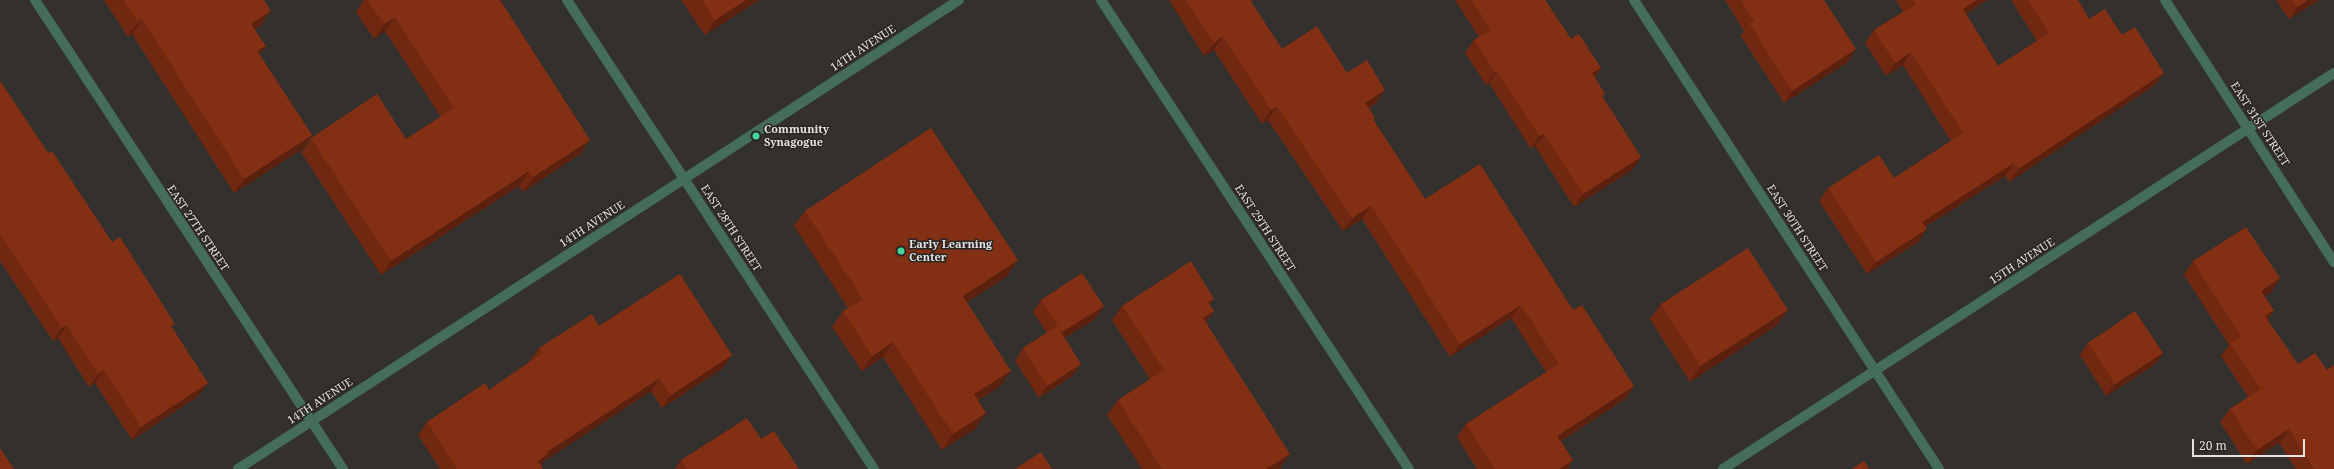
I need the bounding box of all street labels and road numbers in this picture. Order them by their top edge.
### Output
street label: 14TH AVENUE [828,22,898,74]
street label: EAST 31ST STREET [2228,79,2292,169]
street label: EAST 28TH STREET [698,182,764,274]
street label: EAST 29TH STREET [1232,182,1298,274]
street label: EAST 30TH STREET [1764,182,1830,274]
street label: EAST 27TH STREET [164,183,232,273]
street label: 14TH AVENUE [557,198,627,250]
street label: 15TH AVENUE [1987,235,2057,287]
street label: 14TH AVENUE [285,375,355,427]

